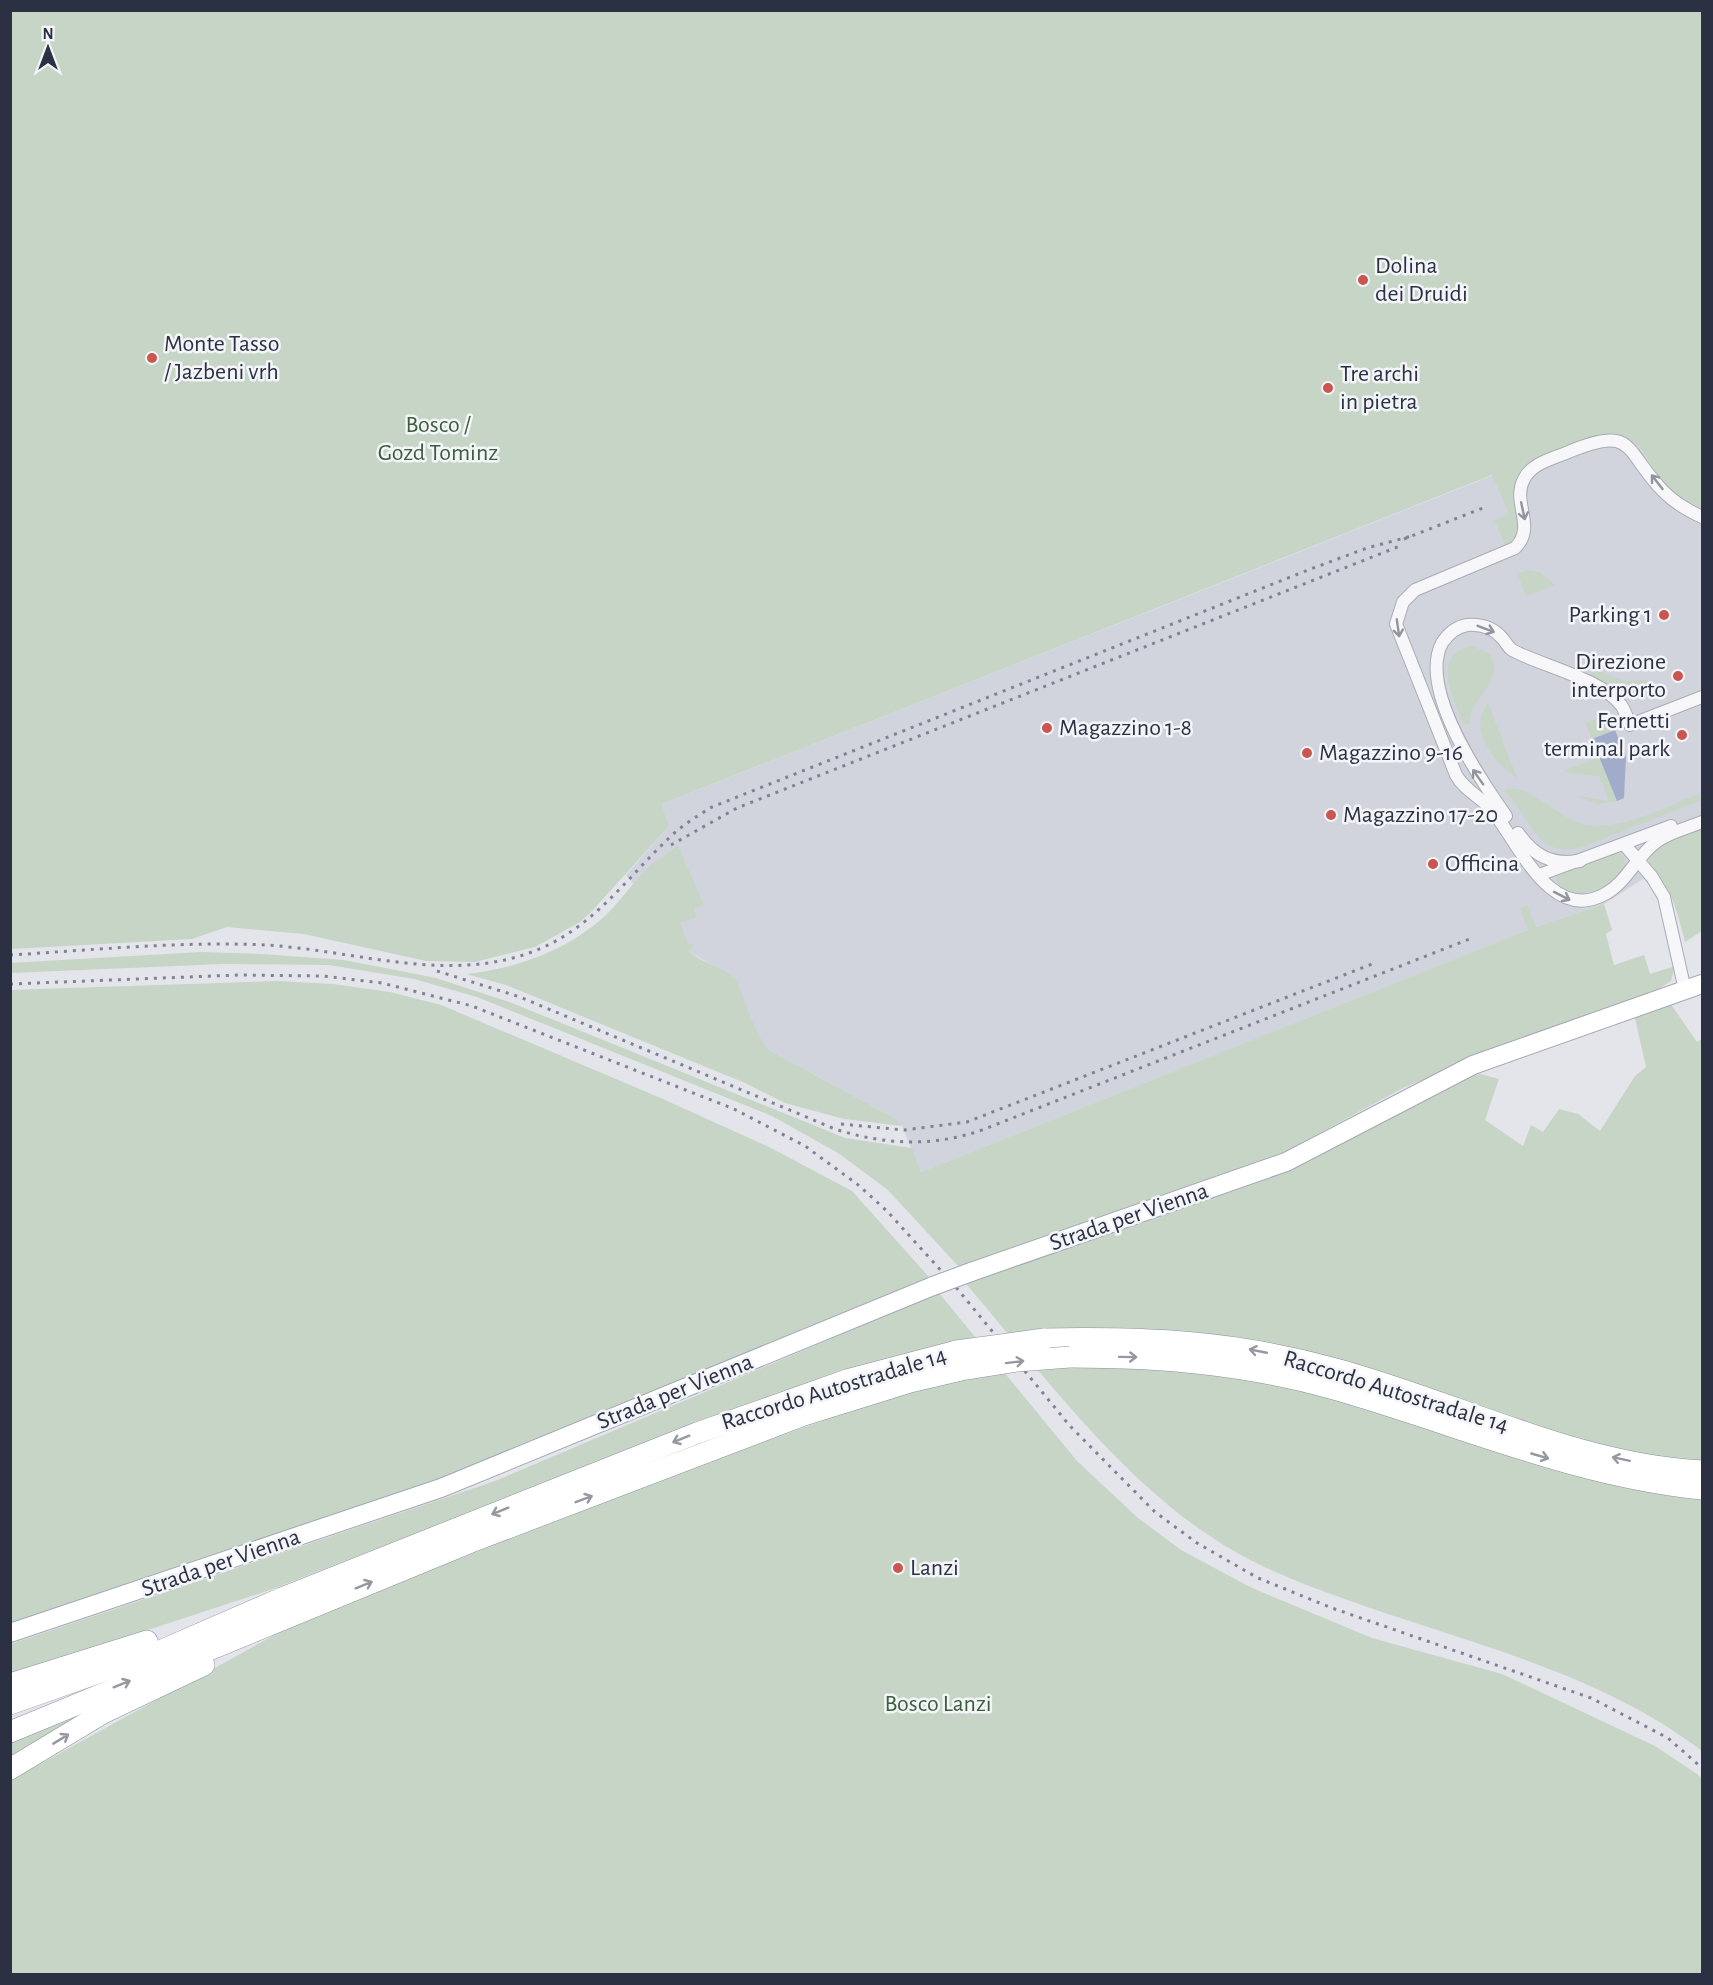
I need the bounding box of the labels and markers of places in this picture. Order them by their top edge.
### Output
place label: Dolina dei Druidi [1375,254,1468,306]
marker: Dolina dei Druidi [1356,273,1370,287]
place label: Monte Tasso / Jazbeni vrh [164,332,280,384]
marker: Monte Tasso / Jazbeni vrh [145,351,159,365]
place label: Tre archi in pietra [1340,362,1419,414]
marker: Tre archi in pietra [1321,381,1335,395]
place label: Parking 1 [1568,603,1652,627]
marker: Parking 1 [1657,608,1671,622]
place label: Direzione interporto [1571,650,1666,702]
marker: Direzione interporto [1671,669,1685,683]
place label: Fernetti terminal park [1544,709,1670,761]
place label: Magazzino 1-8 [1059,716,1192,740]
marker: Magazzino 1-8 [1040,721,1054,735]
marker: Fernetti terminal park [1675,728,1689,742]
place label: Magazzino 9-16 [1319,741,1463,765]
marker: Magazzino 9-16 [1300,746,1314,760]
place label: Magazzino 17-20 [1343,803,1498,827]
marker: Magazzino 17-20 [1324,808,1338,822]
place label: Officina [1445,852,1519,876]
marker: Officina [1426,857,1440,871]
place label: Lanzi [910,1556,959,1580]
marker: Lanzi [891,1561,905,1575]

